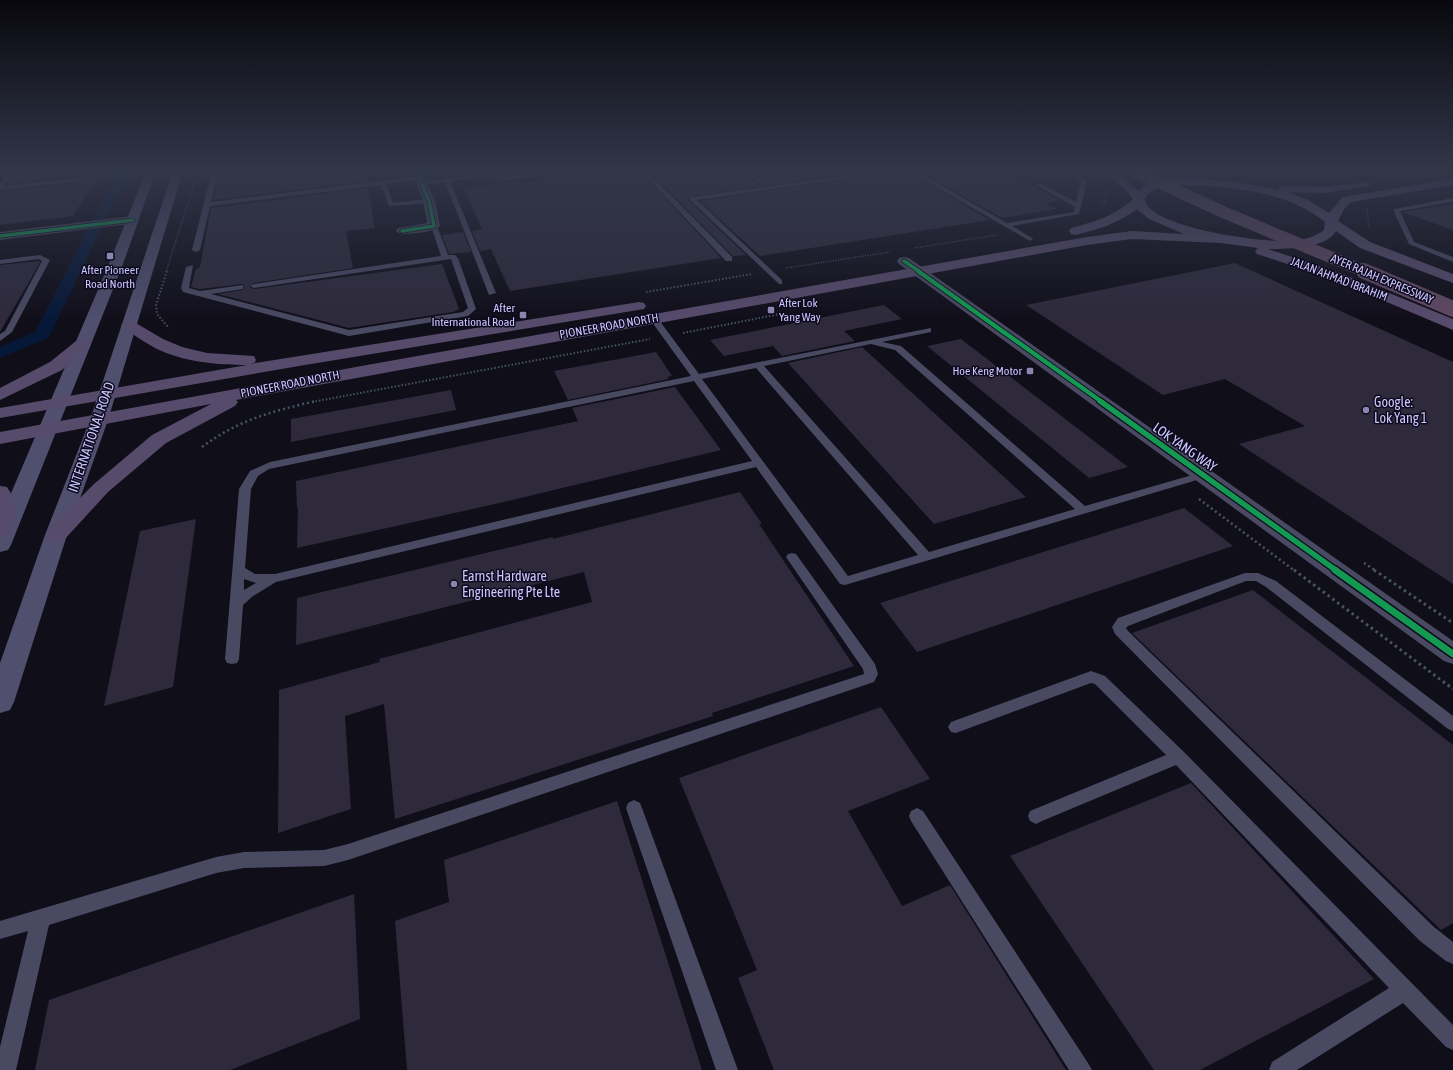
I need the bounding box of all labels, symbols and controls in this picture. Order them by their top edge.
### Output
marker: After Pioneer Road North [105,251,115,261]
street label: AYER RAJAH EXPRESSWAY [1329,251,1436,307]
street label: JALAN AHMAD IBRAHIM [1288,254,1390,304]
place label: After Pioneer Road North [81,263,139,291]
place label: After Lok Yang Way [779,296,821,324]
place label: After International Road [431,301,515,329]
marker: After Lok Yang Way [766,305,776,315]
marker: After International Road [518,310,528,320]
street label: PIONEER ROAD NORTH [558,310,660,342]
place label: Hoe Keng Motor [952,364,1022,378]
marker: Hoe Keng Motor [1025,366,1035,376]
street label: PIONEER ROAD NORTH [239,368,341,400]
street label: INTERNATIONAL ROAD [65,380,117,494]
place label: Google: Lok Yang 1 [1374,394,1427,426]
marker: Google: Lok Yang 1 [1361,405,1371,415]
street label: LOK YANG WAY [1150,419,1221,475]
place label: Earnst Hardware Engineering Pte Lte [462,568,560,600]
marker: Earnst Hardware Engineering Pte Lte [449,579,459,589]

